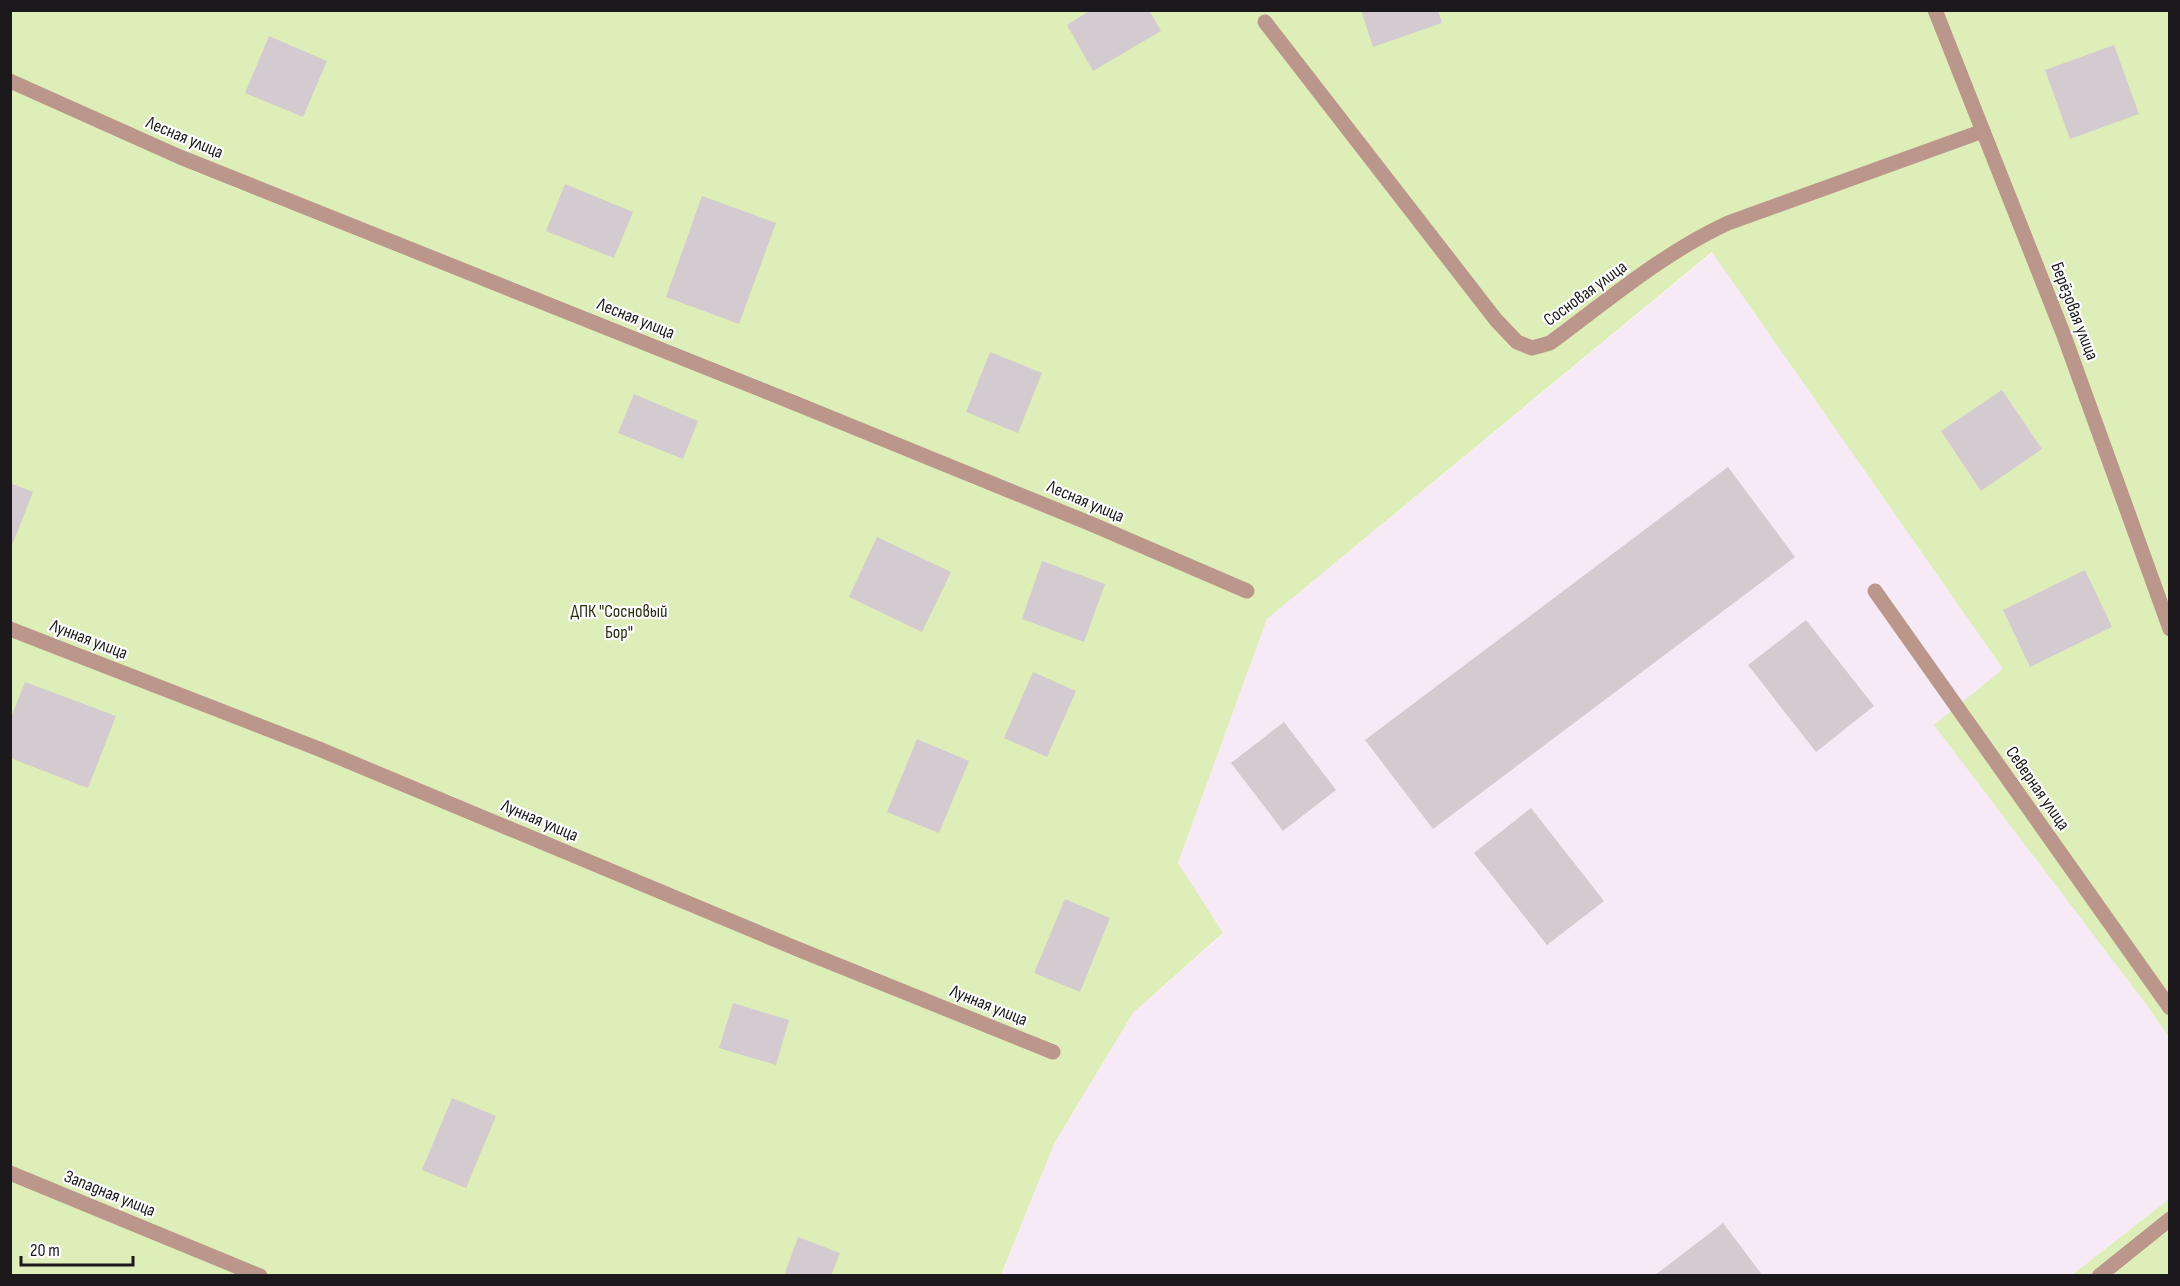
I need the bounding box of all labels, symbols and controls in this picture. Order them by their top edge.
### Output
street label: Лесная улица [142,111,227,163]
street label: Сосновая улица [1540,256,1631,331]
street label: Берёзовая улица [2046,259,2103,363]
street label: Лесная улица [593,293,678,344]
street label: Лесная улица [1043,475,1128,527]
park label: ДПК "Сосновый Бор" [570,601,668,643]
street label: Лунная улица [46,615,131,664]
street label: Северная улица [2001,742,2074,834]
street label: Лунная улица [497,795,581,846]
street label: Лунная улица [946,980,1030,1030]
street label: Западная улица [61,1166,159,1221]
scale bar [21,1229,134,1267]
text: 20 m [30,1240,60,1261]

